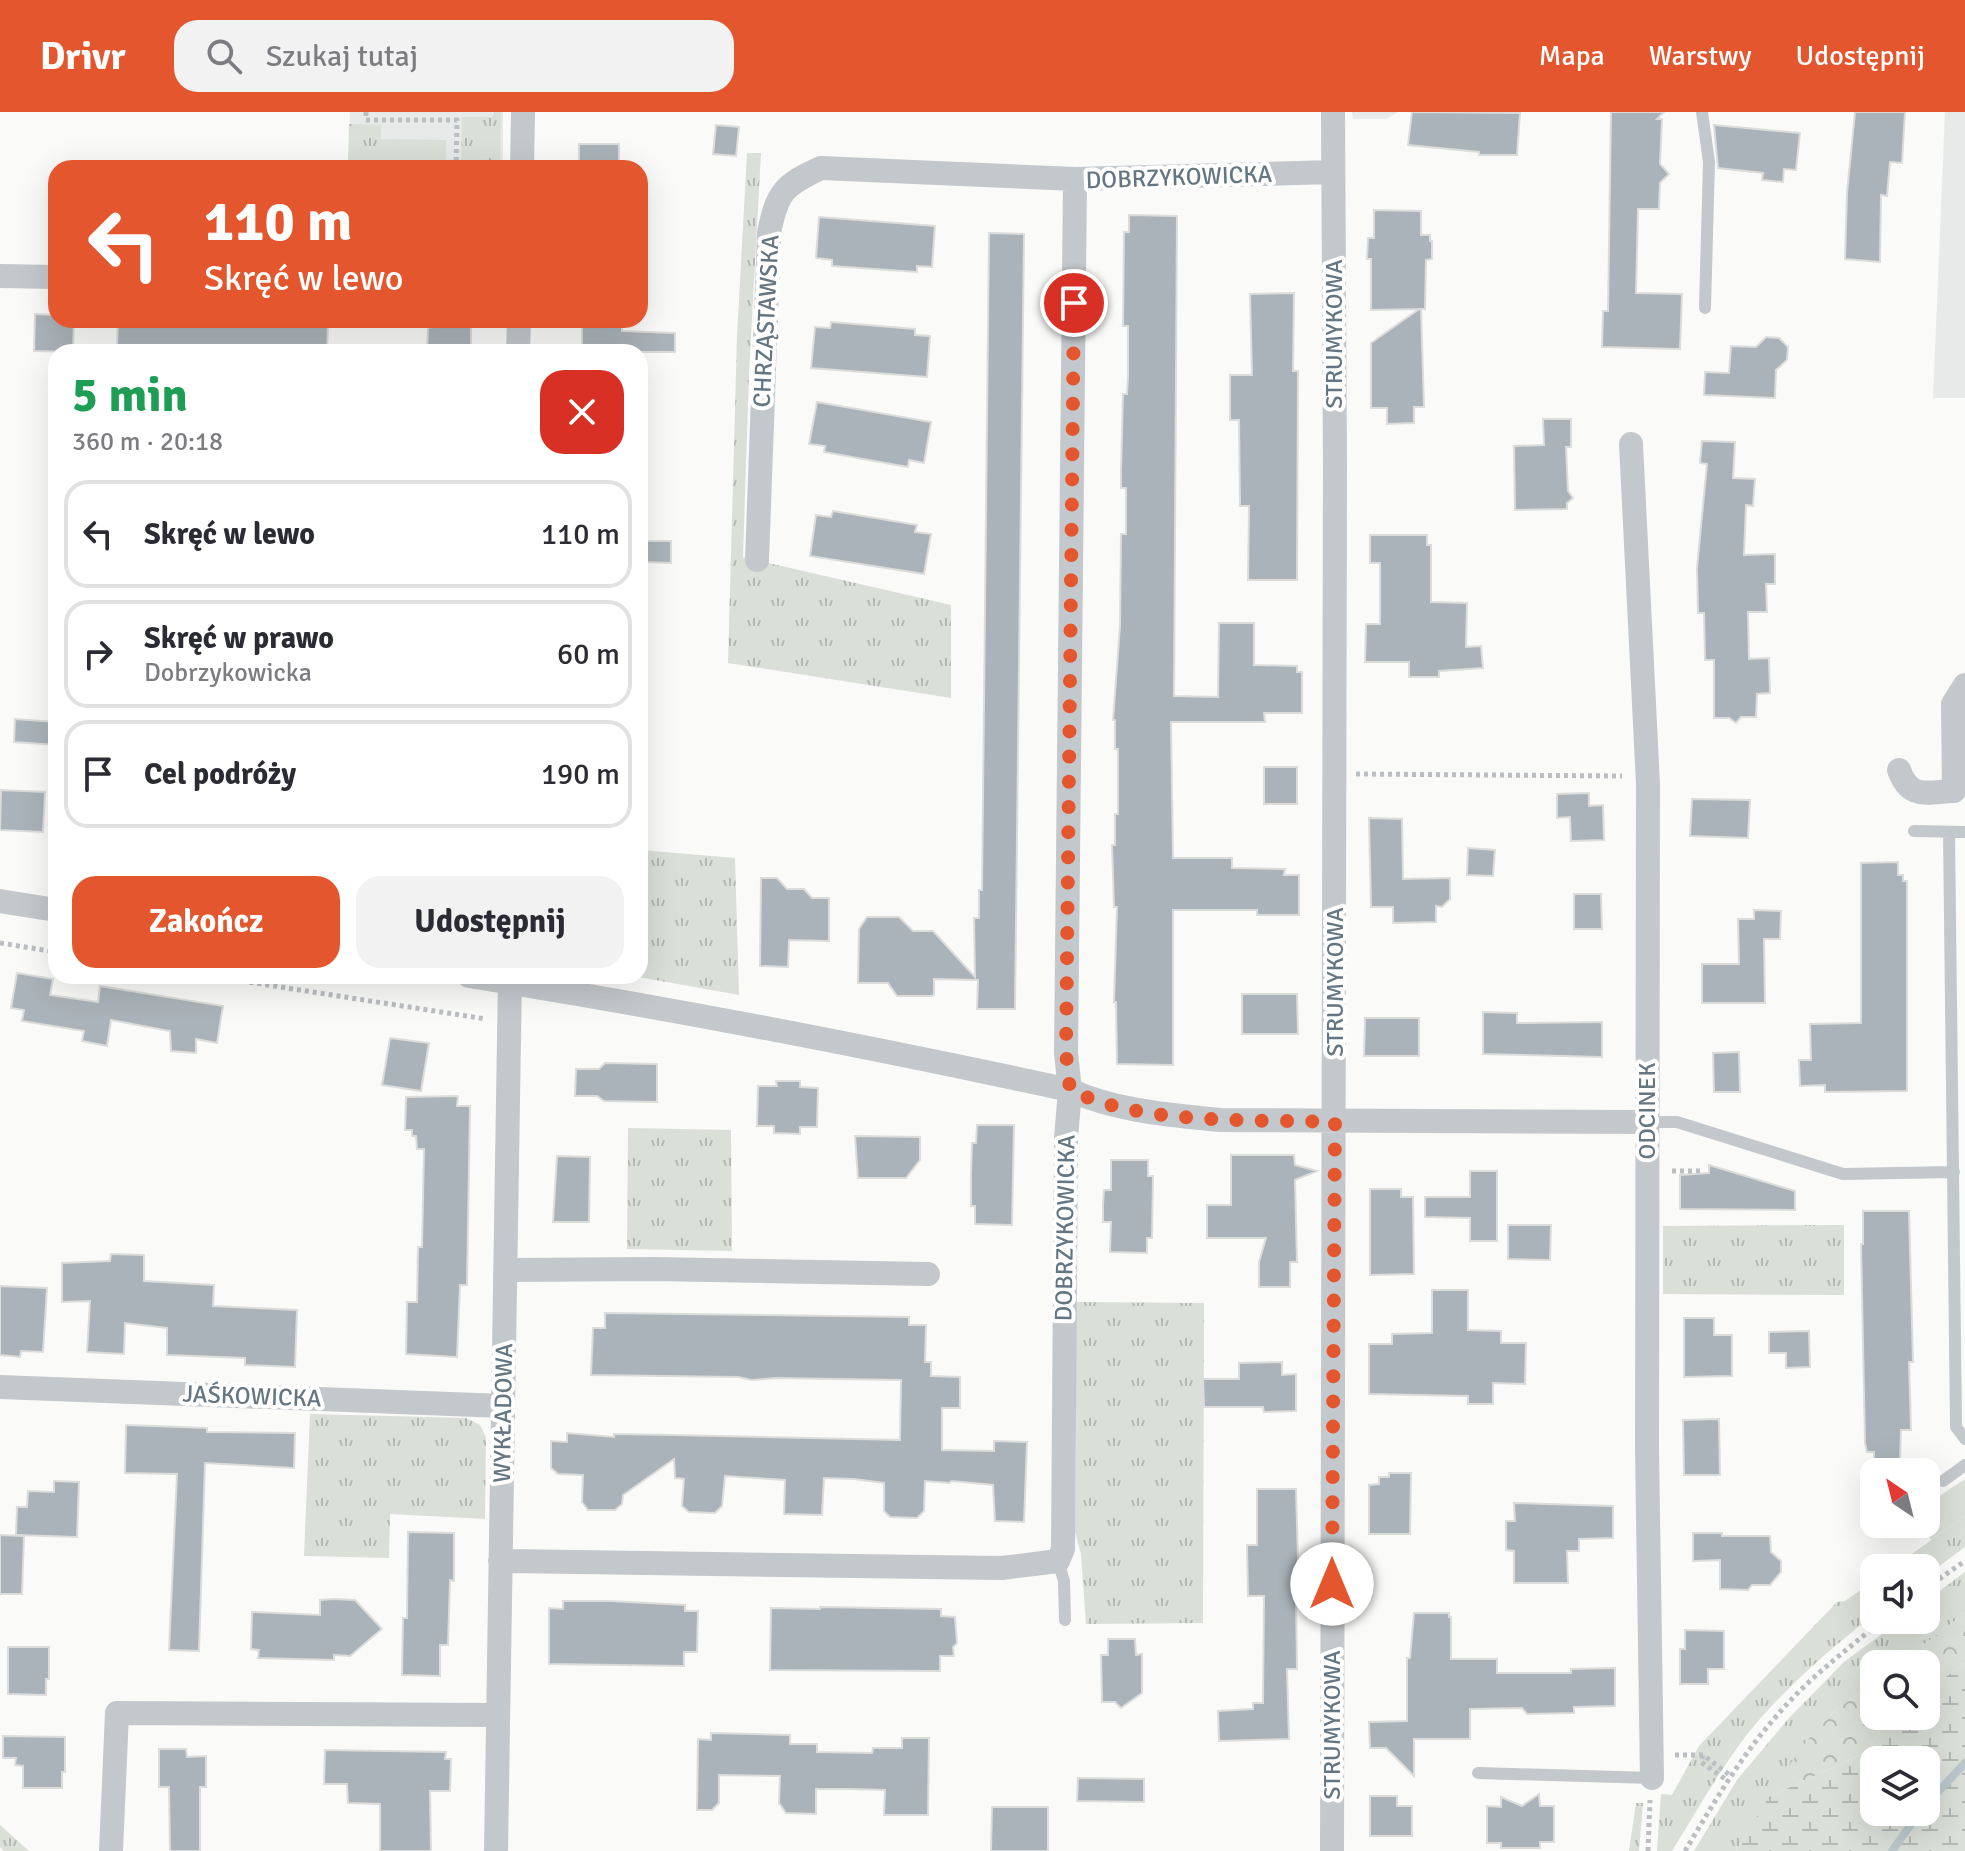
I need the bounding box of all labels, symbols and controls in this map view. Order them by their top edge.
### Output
search box [174,20,734,92]
text: Drivr [40,33,126,80]
icon: search [202,34,246,78]
text: Szukaj tutaj [266,38,418,75]
text: Mapa [1539,39,1605,73]
text: Warstwy [1649,39,1752,73]
text: Udostępnij [1796,39,1925,73]
street label: DOBRZYKOWICKA [1085,159,1273,195]
text: 110 m [204,187,352,256]
icon: left [72,192,176,296]
street label: CHRZĄSTAWSKA [747,234,786,408]
text: Skręć w lewo [204,256,404,301]
street label: STRUMYKOWA [1319,259,1349,409]
pin [1040,269,1108,337]
icon: arrive [1052,281,1096,325]
text: 5 min [72,366,188,425]
button: close [540,370,624,454]
text: 360 m · 20:18 [72,426,223,458]
icon: left [76,512,120,556]
text: Skręć w lewo [144,516,315,553]
text: 110 m [541,516,620,553]
text: Skręć w prawo [144,620,334,657]
icon: right [76,632,120,676]
text: 60 m [557,636,620,673]
text: Dobrzykowicka [144,657,312,689]
icon: arrive [76,752,120,796]
text: Cel podróży [144,756,296,793]
text: 190 m [541,756,620,793]
button: Zakończ [72,876,340,968]
button: Udostępnij [356,876,624,968]
street label: STRUMYKOWA [1320,907,1350,1057]
street label: ODCINEK [1632,1062,1662,1160]
street label: DOBRZYKOWICKA [1048,1134,1082,1322]
street label: WYKŁADOWA [487,1343,519,1483]
street label: JAŚKOWICKA [182,1379,322,1413]
north arrow [1860,1458,1940,1538]
map controls [1860,1458,1940,1826]
position arrow [1290,1542,1374,1626]
button: sound [1860,1554,1940,1634]
street label: STRUMYKOWA [1317,1650,1347,1800]
button: search [1860,1650,1940,1730]
button: layers [1860,1746,1940,1826]

